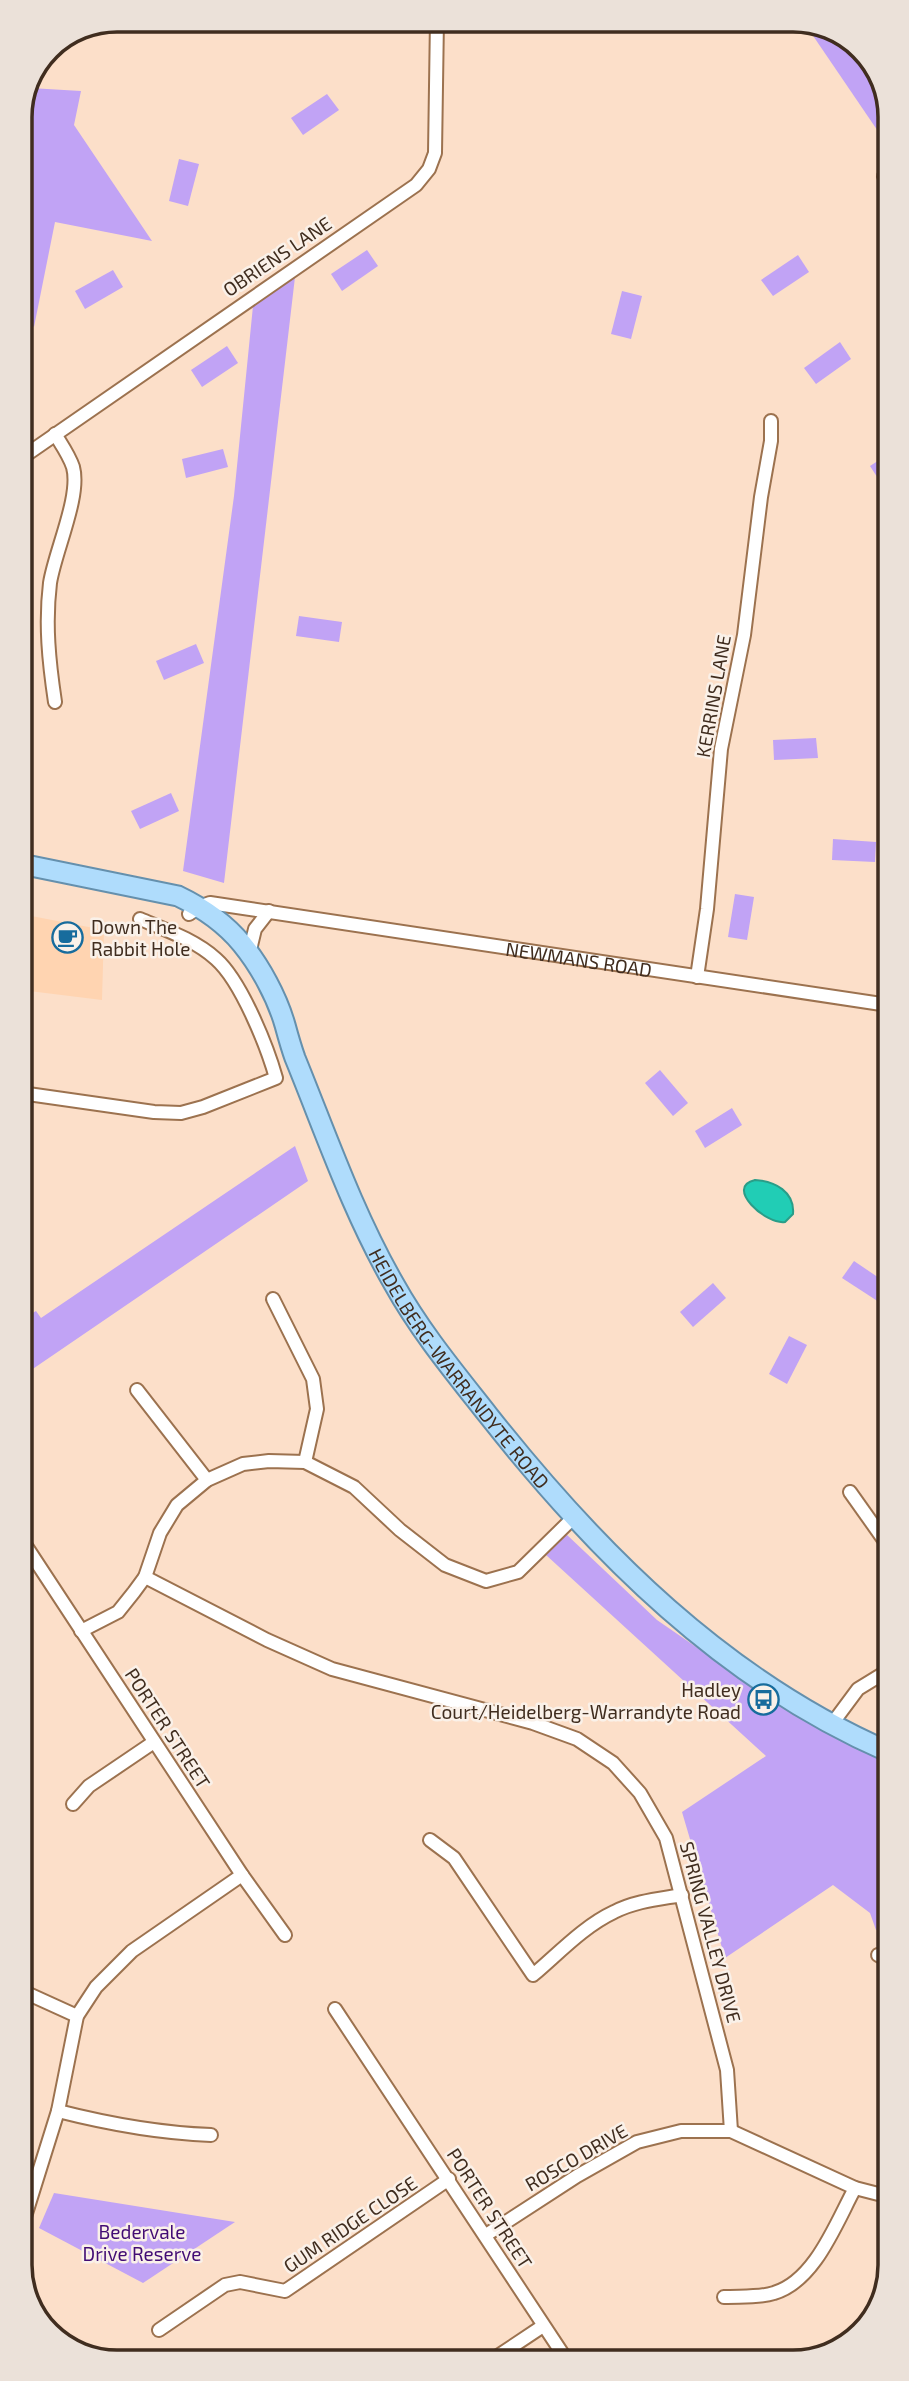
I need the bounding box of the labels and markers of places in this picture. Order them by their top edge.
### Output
place label: Down The Rabbit Hole [91,915,190,960]
cafe icon: Down The Rabbit Hole [51,920,85,954]
place label: Hadley Court/Heidelberg-Warrandyte Road [431,1678,741,1723]
bus stop icon: Hadley Court/Heidelberg-Warrandyte Road [747,1683,781,1717]

